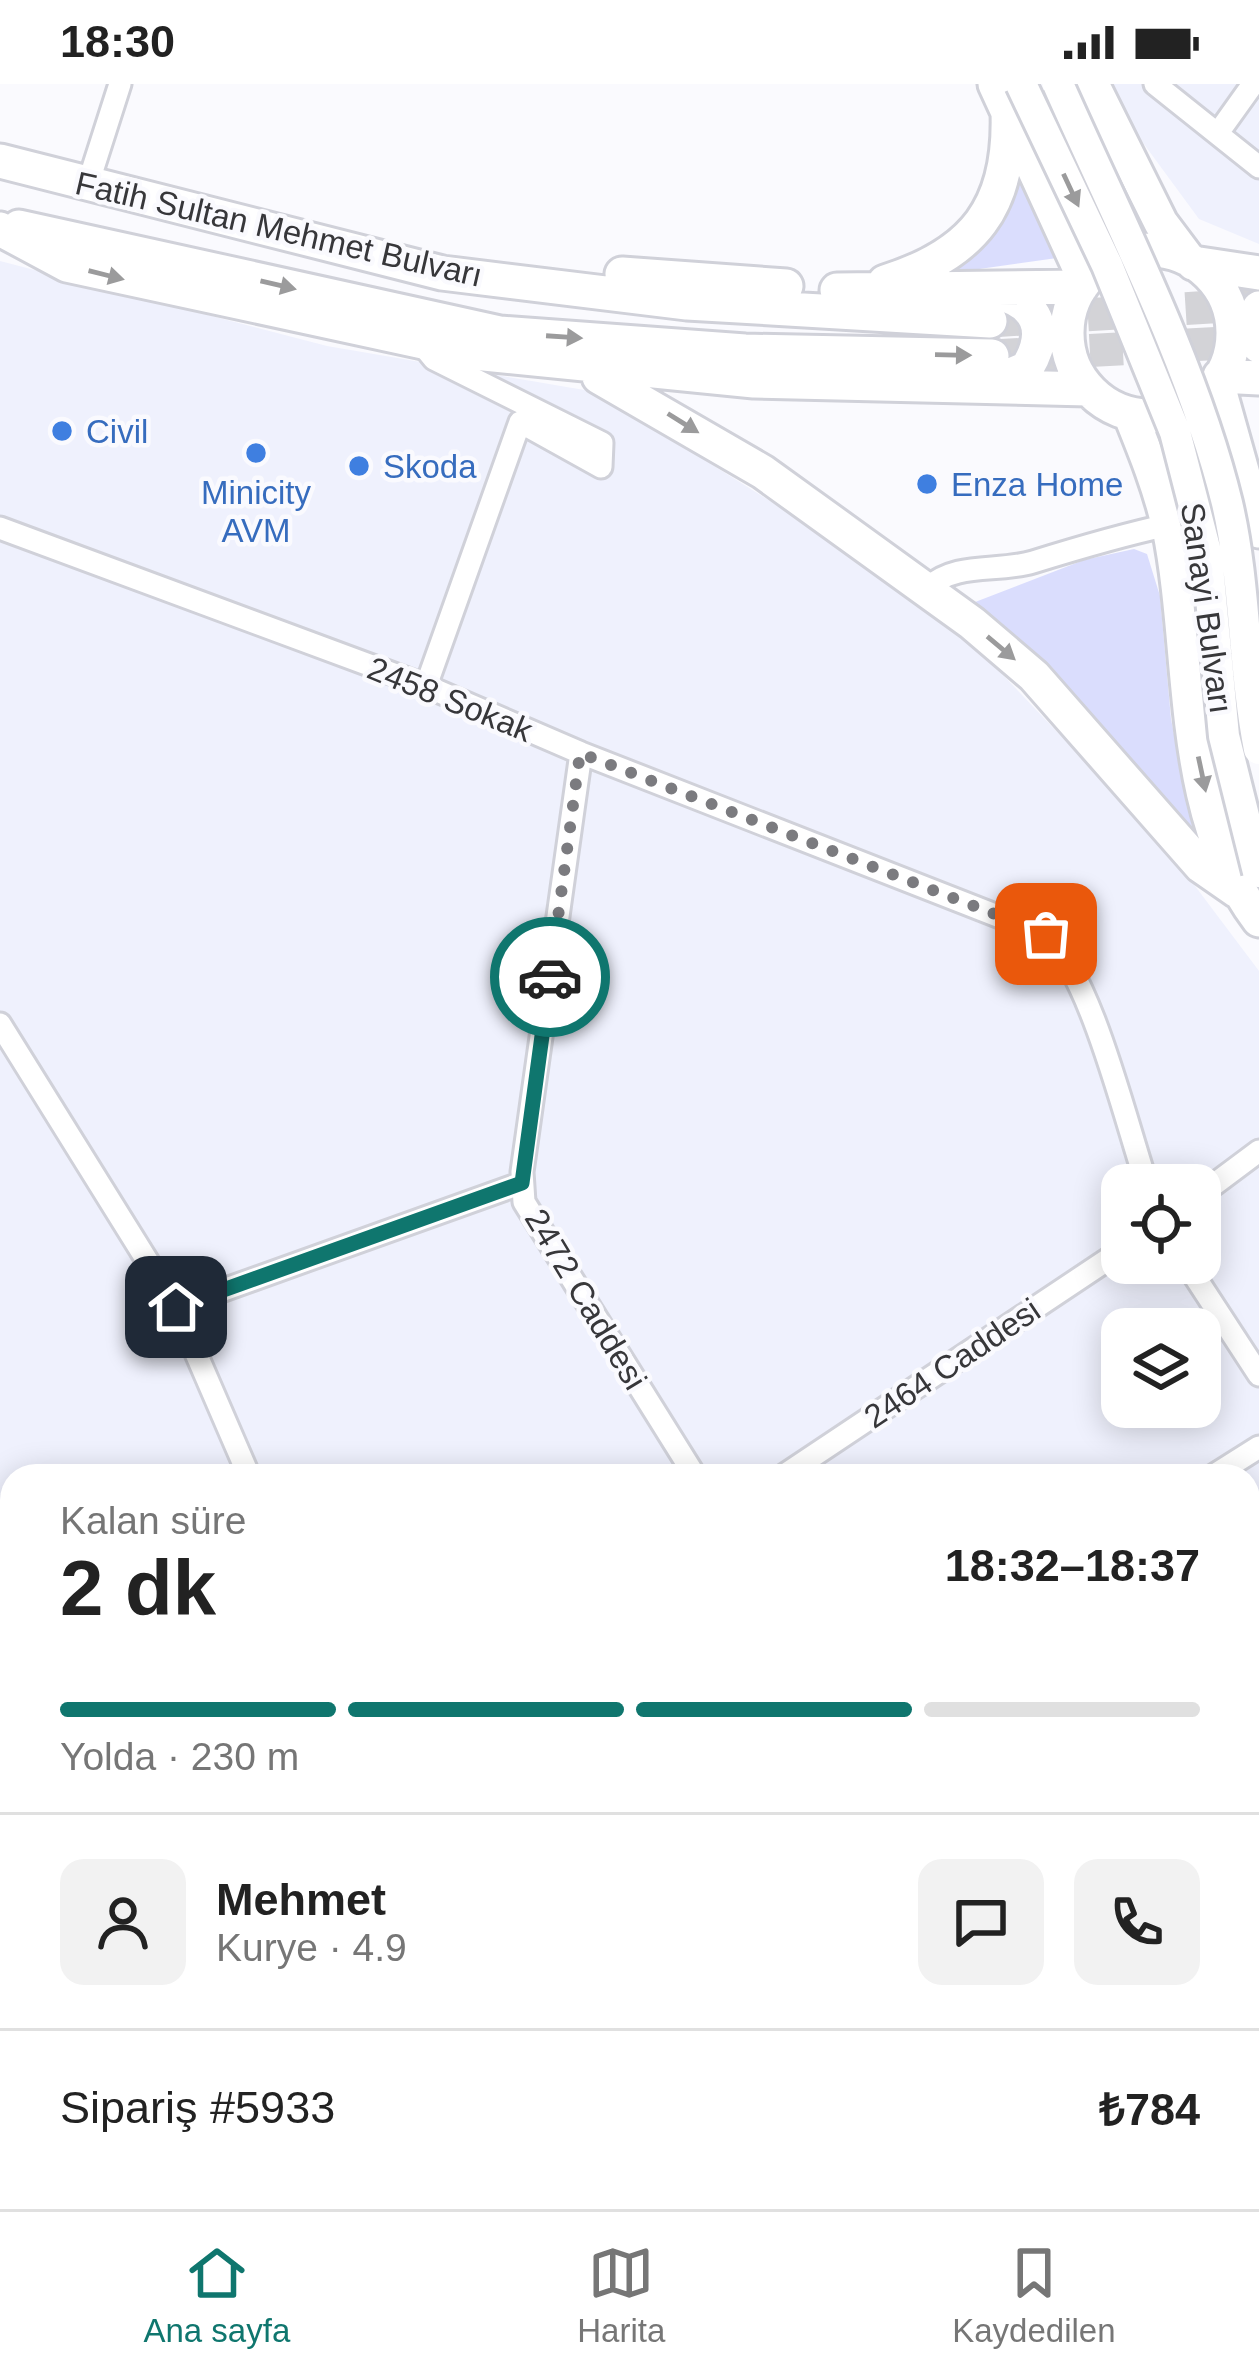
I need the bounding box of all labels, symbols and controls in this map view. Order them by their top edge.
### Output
text: 18:30 [60,16,175,67]
street label: Fatih Sultan Mehmet Bulvarı [72,164,486,294]
one-way arrow [1061,173,1081,208]
one-way arrow [88,266,125,285]
one-way arrow [260,276,297,295]
one-way arrow [546,328,583,347]
one-way arrow [935,346,973,365]
one-way arrow [666,411,699,433]
place label: Civil [86,413,148,450]
marker: Civil [49,418,75,444]
marker: Minicity AVM [243,440,269,466]
place label: Skoda [383,448,477,485]
marker: Skoda [346,453,372,479]
place label: Enza Home [951,466,1123,503]
marker: Enza Home [914,471,940,497]
place label: Minicity AVM [201,474,311,549]
street label: Sanayi Bulvarı [1174,500,1240,716]
one-way arrow [986,634,1016,660]
street label: 2458 Sokak [362,649,538,749]
one-way arrow [1193,755,1212,793]
pin [995,883,1097,985]
icon: bag [1013,901,1079,967]
courier [490,917,610,1037]
icon: car [517,944,583,1010]
map controls [1101,1164,1221,1428]
button: locate [1101,1164,1221,1284]
street label: 2472 Caddesi [518,1202,654,1396]
pin [125,1256,227,1358]
icon: home [143,1274,209,1340]
street label: 2464 Caddesi [857,1291,1047,1435]
button: layers [1101,1308,1221,1428]
text: Kalan süre [60,1499,246,1542]
text: 18:32–18:37 [945,1540,1200,1591]
text: 2 dk [60,1544,216,1632]
text: Yolda · 230 m [60,1735,299,1778]
button: person [60,1859,186,1985]
button: chat [918,1859,1044,1985]
button: phone [1074,1859,1200,1985]
text: Mehmet [216,1874,386,1925]
text: Kurye · 4.9 [216,1926,407,1969]
text: Sipariş #5933 [60,2082,335,2133]
text: ₺784 [1099,2084,1200,2135]
tab: Ana sayfa [143,2240,290,2350]
tab: Harita [577,2240,665,2350]
tab: Kaydedilen [952,2240,1116,2350]

